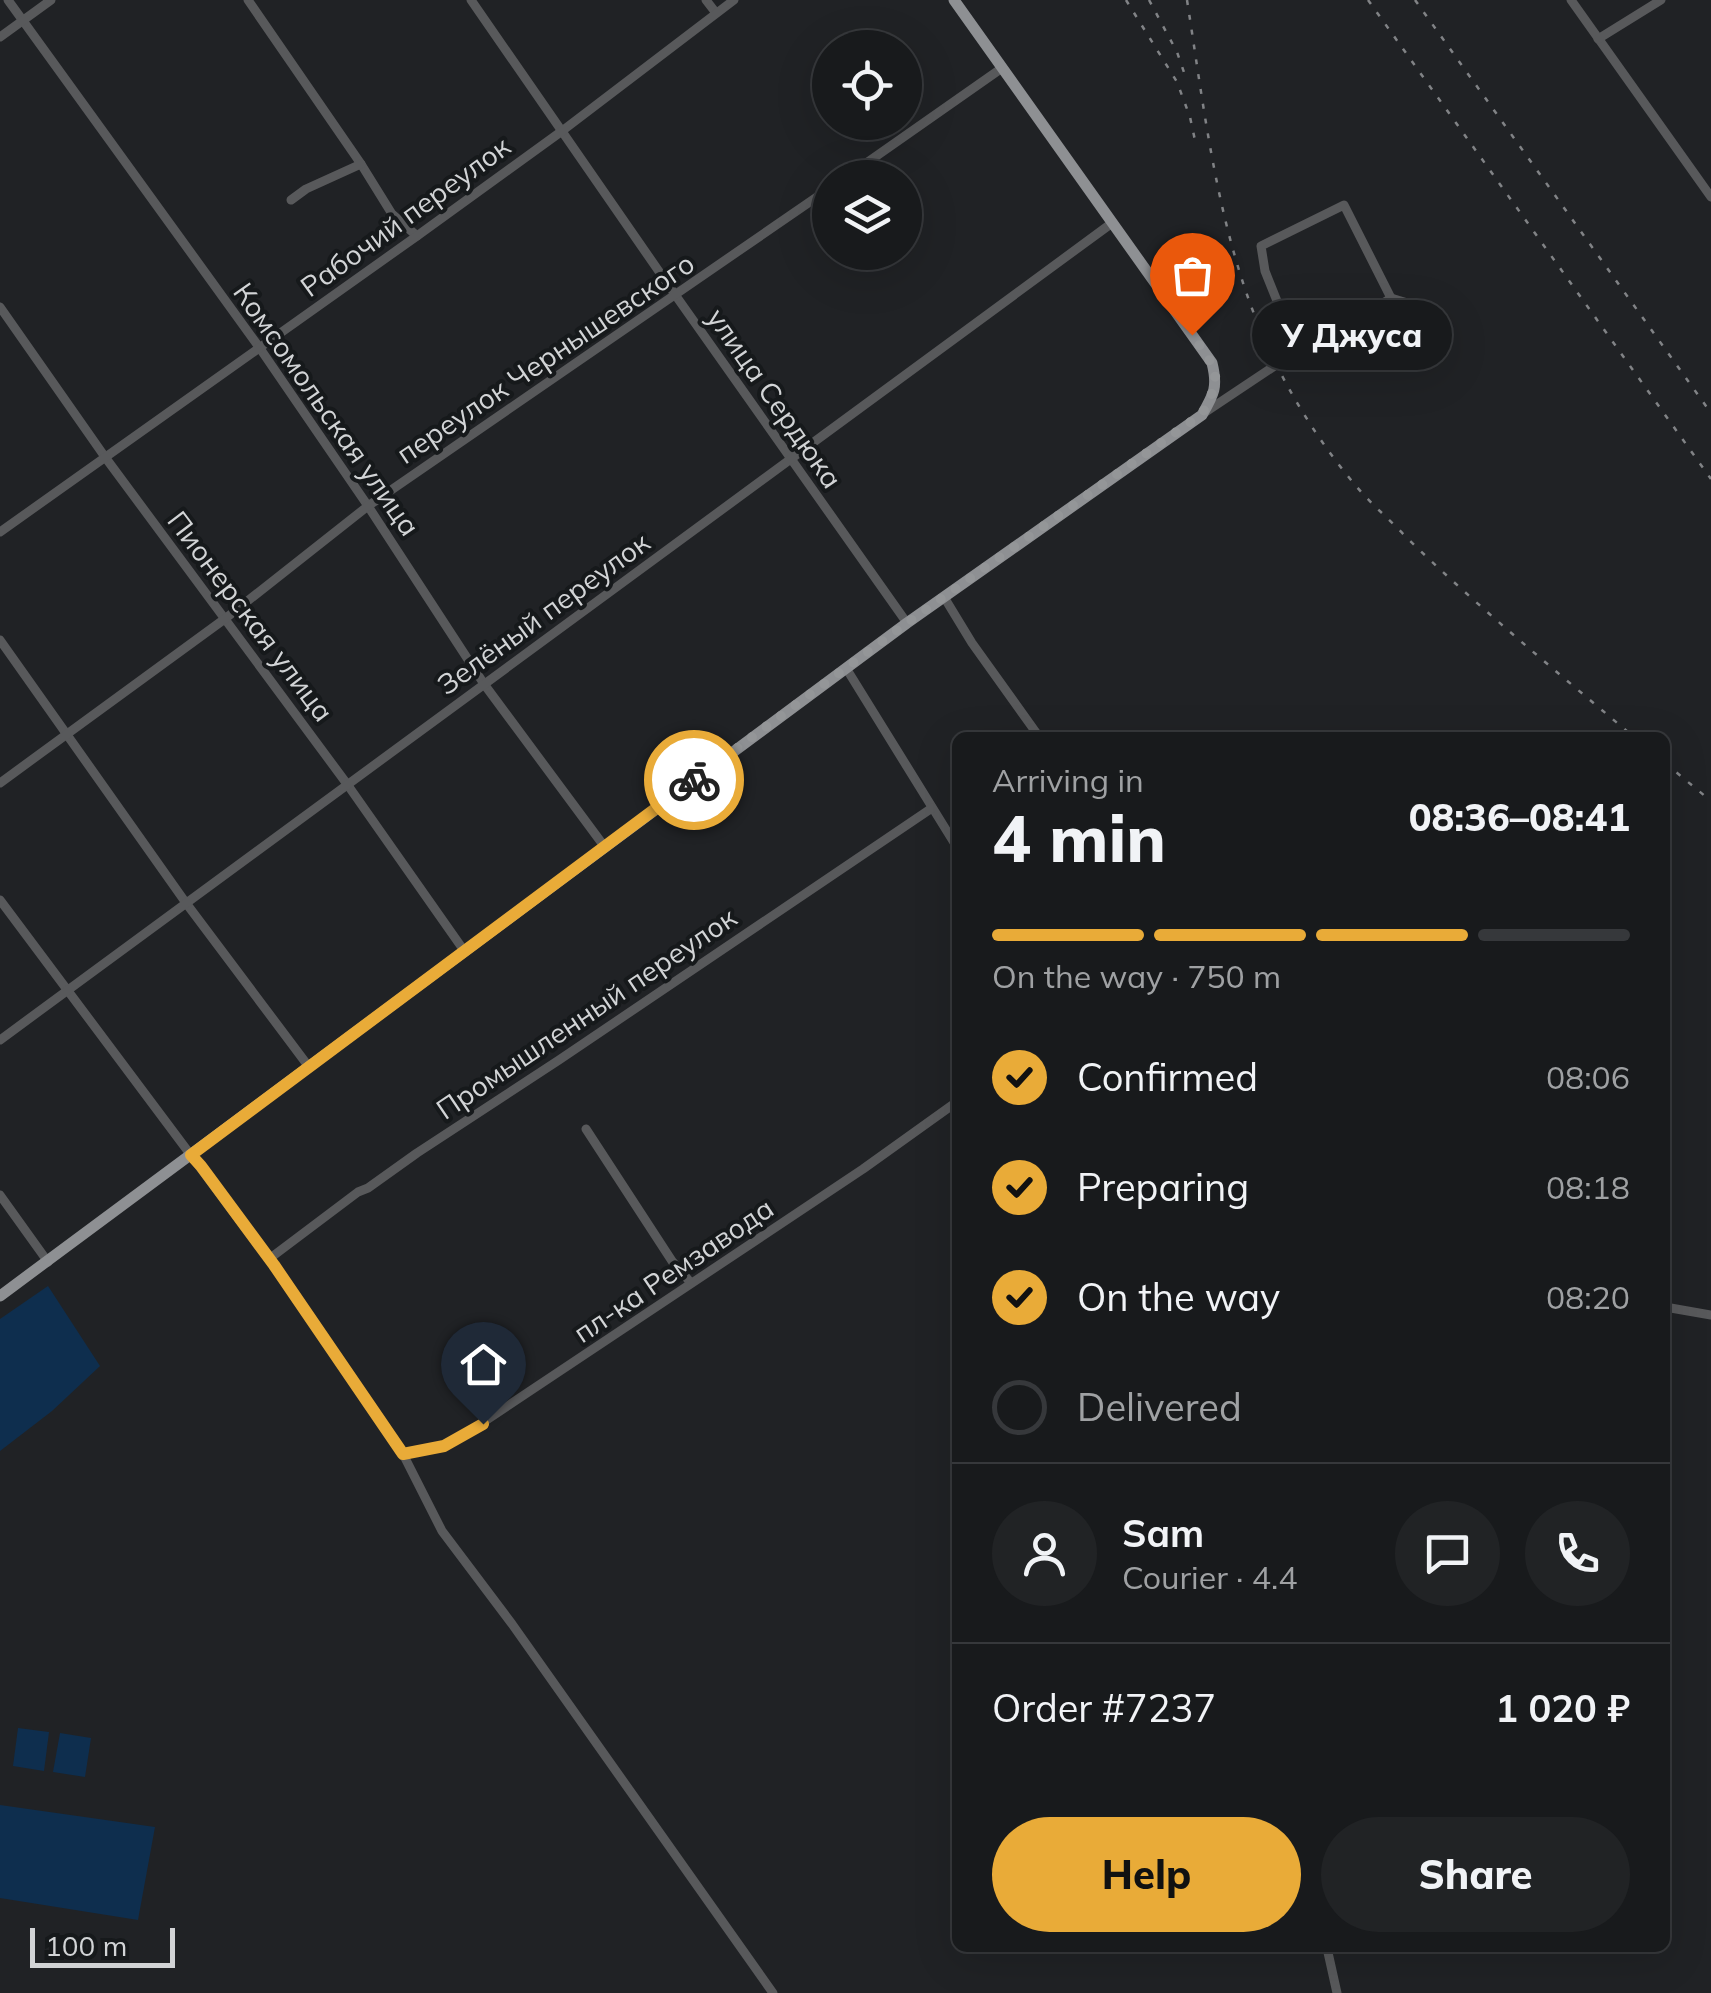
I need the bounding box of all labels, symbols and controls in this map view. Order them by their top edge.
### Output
map controls [812,30,922,270]
button: locate [812,30,922,140]
street label: Рабочий переулок [293,128,517,304]
button: layers [812,160,922,270]
pin [1150,233,1235,336]
street label: переулок Чернышевского [389,245,701,471]
icon: bag [1165,248,1220,303]
street label: Комсомольская улица [226,276,428,542]
callout: У Джуса [1252,300,1452,370]
street label: улица Сердюка [700,301,850,495]
text: У Джуса [1281,315,1423,355]
street label: Пионерская улица [161,504,341,728]
street label: Зелёный переулок [430,524,657,702]
courier [644,730,744,830]
icon: bike [667,753,722,808]
text: Arriving in [992,760,1144,800]
text: 08:36–08:41 [1409,793,1630,841]
text: 4 min [992,797,1166,878]
street label: Промышленный переулок [429,899,743,1127]
text: On the way · 750 m [992,956,1281,996]
icon: check [992,1050,1047,1105]
text: Confirmed [1077,1053,1258,1101]
text: 08:06 [1546,1057,1630,1097]
icon: check [992,1160,1047,1215]
text: Preparing [1077,1163,1249,1211]
text: 08:18 [1546,1167,1630,1207]
street label: пл-ка Ремзавода [566,1190,780,1350]
icon: check [992,1270,1047,1325]
text: On the way [1077,1273,1280,1321]
text: 08:20 [1546,1277,1630,1317]
pin [441,1322,526,1425]
icon: home [456,1337,511,1392]
text: Delivered [1077,1383,1242,1431]
button: person [992,1501,1097,1606]
button: chat [1395,1501,1500,1606]
button: phone [1525,1501,1630,1606]
text: Sam [1122,1509,1204,1557]
text: Courier · 4.4 [1122,1557,1298,1597]
text: Order #7237 [992,1684,1216,1732]
text: 1 020 ₽ [1495,1684,1630,1732]
button: Help [992,1817,1301,1932]
button: Share [1321,1817,1630,1932]
scale bar [30,1923,175,1968]
text: 100 m [45,1928,127,1963]

